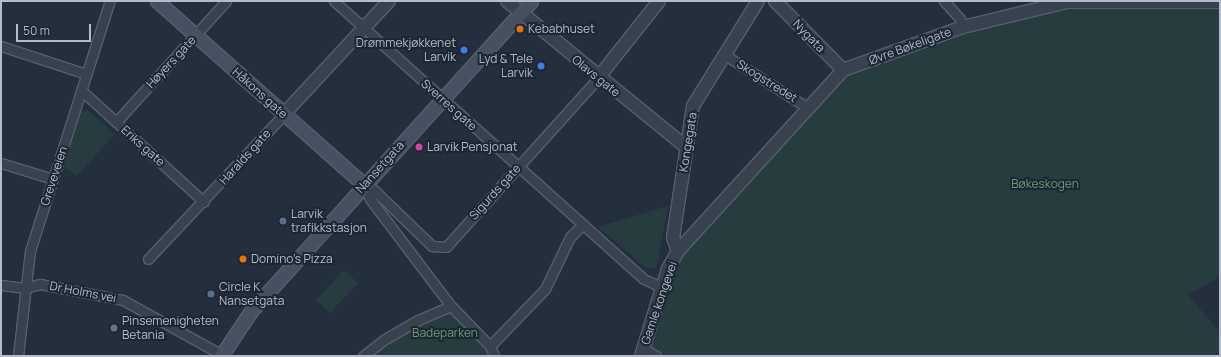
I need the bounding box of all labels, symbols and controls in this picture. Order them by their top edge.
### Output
scale bar [18,16,93,42]
street label: Nygata [790,17,828,55]
text: 50 m [23,22,50,39]
place label: Kebabhuset [528,22,595,36]
marker: Kebabhuset [515,24,525,34]
street label: Øvre Bøkeligate [867,24,953,68]
street label: Høyers gate [143,33,199,91]
place label: Drømmekjøkkenet Larvik [356,36,456,64]
marker: Drømmekjøkkenet Larvik [459,45,469,55]
place label: Lyd & Tele Larvik [479,52,533,80]
street label: Olavs gate [569,52,623,100]
street label: Skogstredet [734,57,800,105]
marker: Lyd & Tele Larvik [536,61,546,71]
street label: Håkons gate [230,65,290,121]
street label: Sverres gate [418,76,480,134]
street label: Kongegata [676,111,700,173]
street label: Eriks gate [118,123,168,169]
street label: Haralds gate [216,126,274,188]
street label: Nansetgata [353,138,407,196]
place label: Larvik Pensjonat [427,140,518,154]
marker: Larvik Pensjonat [414,142,424,152]
street label: Greveveien [38,144,70,208]
street label: Sigurds gate [466,161,524,223]
park label: Bøkeskogen [1011,177,1079,191]
place label: Larvik trafikkstasjon [291,207,367,235]
marker: Larvik trafikkstasjon [278,216,288,226]
place label: Domino's Pizza [251,252,332,266]
marker: Domino's Pizza [238,254,248,264]
street label: Gamle kongevei [638,259,680,347]
street label: Dr Holms vei [49,278,117,306]
place label: Circle K Nansetgata [219,280,284,308]
marker: Circle K Nansetgata [206,289,216,299]
place label: Pinsemenigheten Betania [122,314,219,342]
marker: Pinsemenigheten Betania [109,323,119,333]
park label: Badeparken [412,326,478,340]

